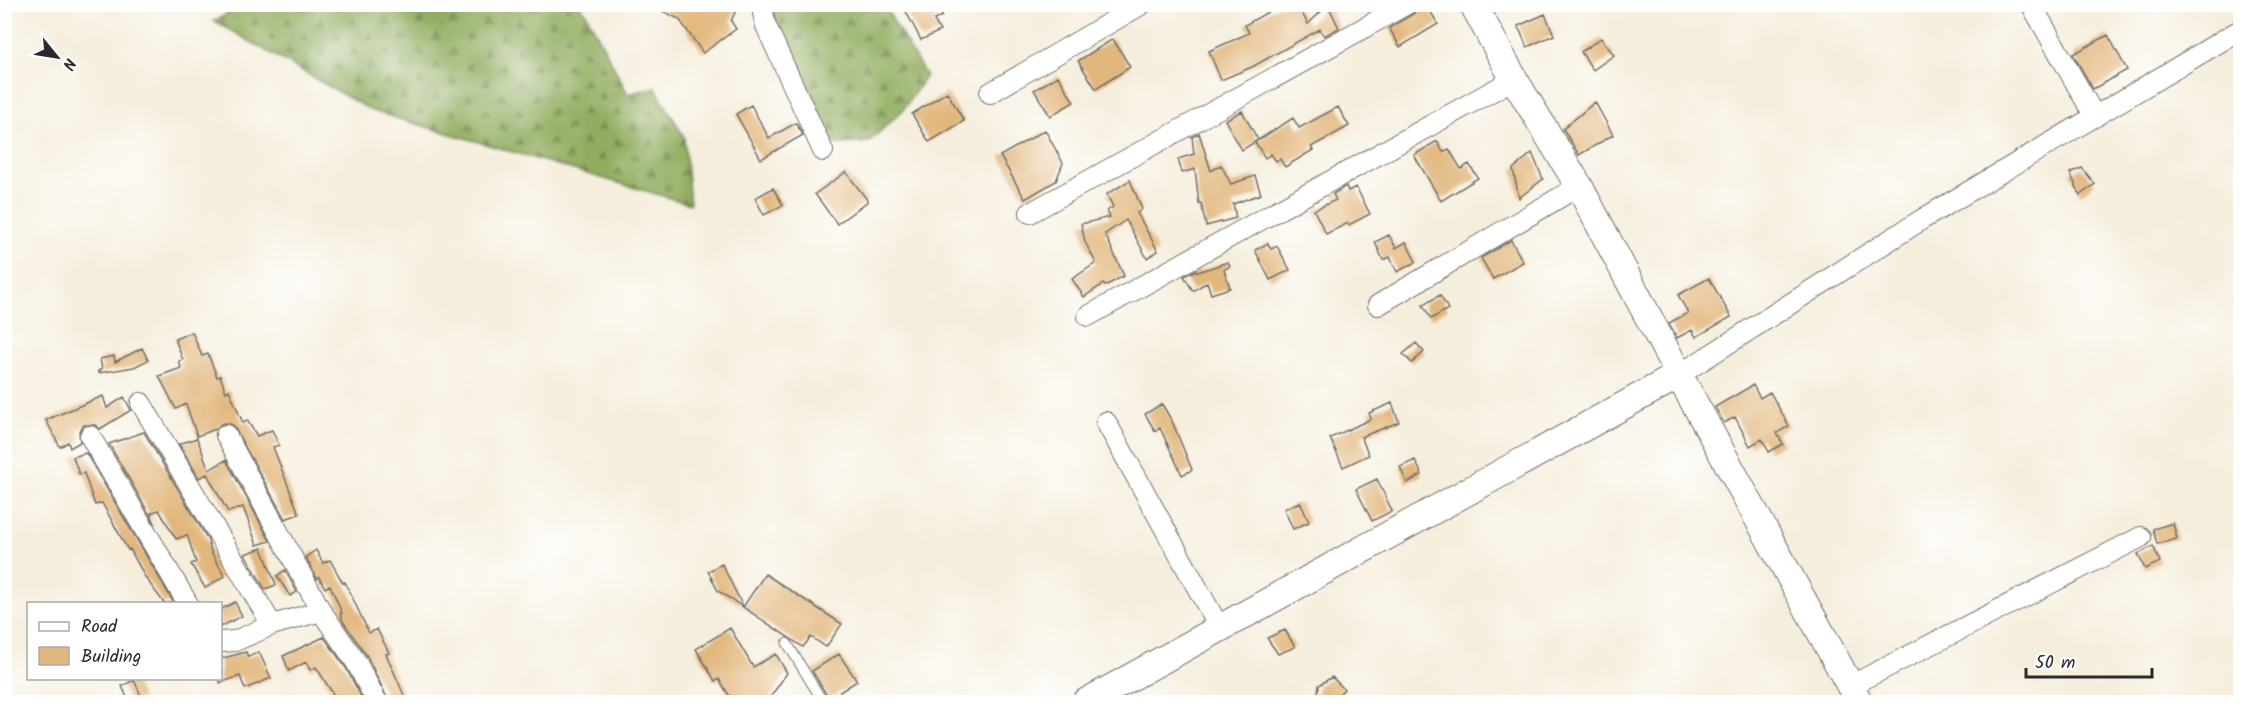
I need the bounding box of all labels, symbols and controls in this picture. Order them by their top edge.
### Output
north arrow [27,27,87,87]
text: N [55,53,82,74]
legend [27,602,222,680]
text: Road [81,613,118,642]
scale bar [2026,641,2152,679]
text: Building [81,643,141,672]
text: 50 m [2035,649,2075,678]

